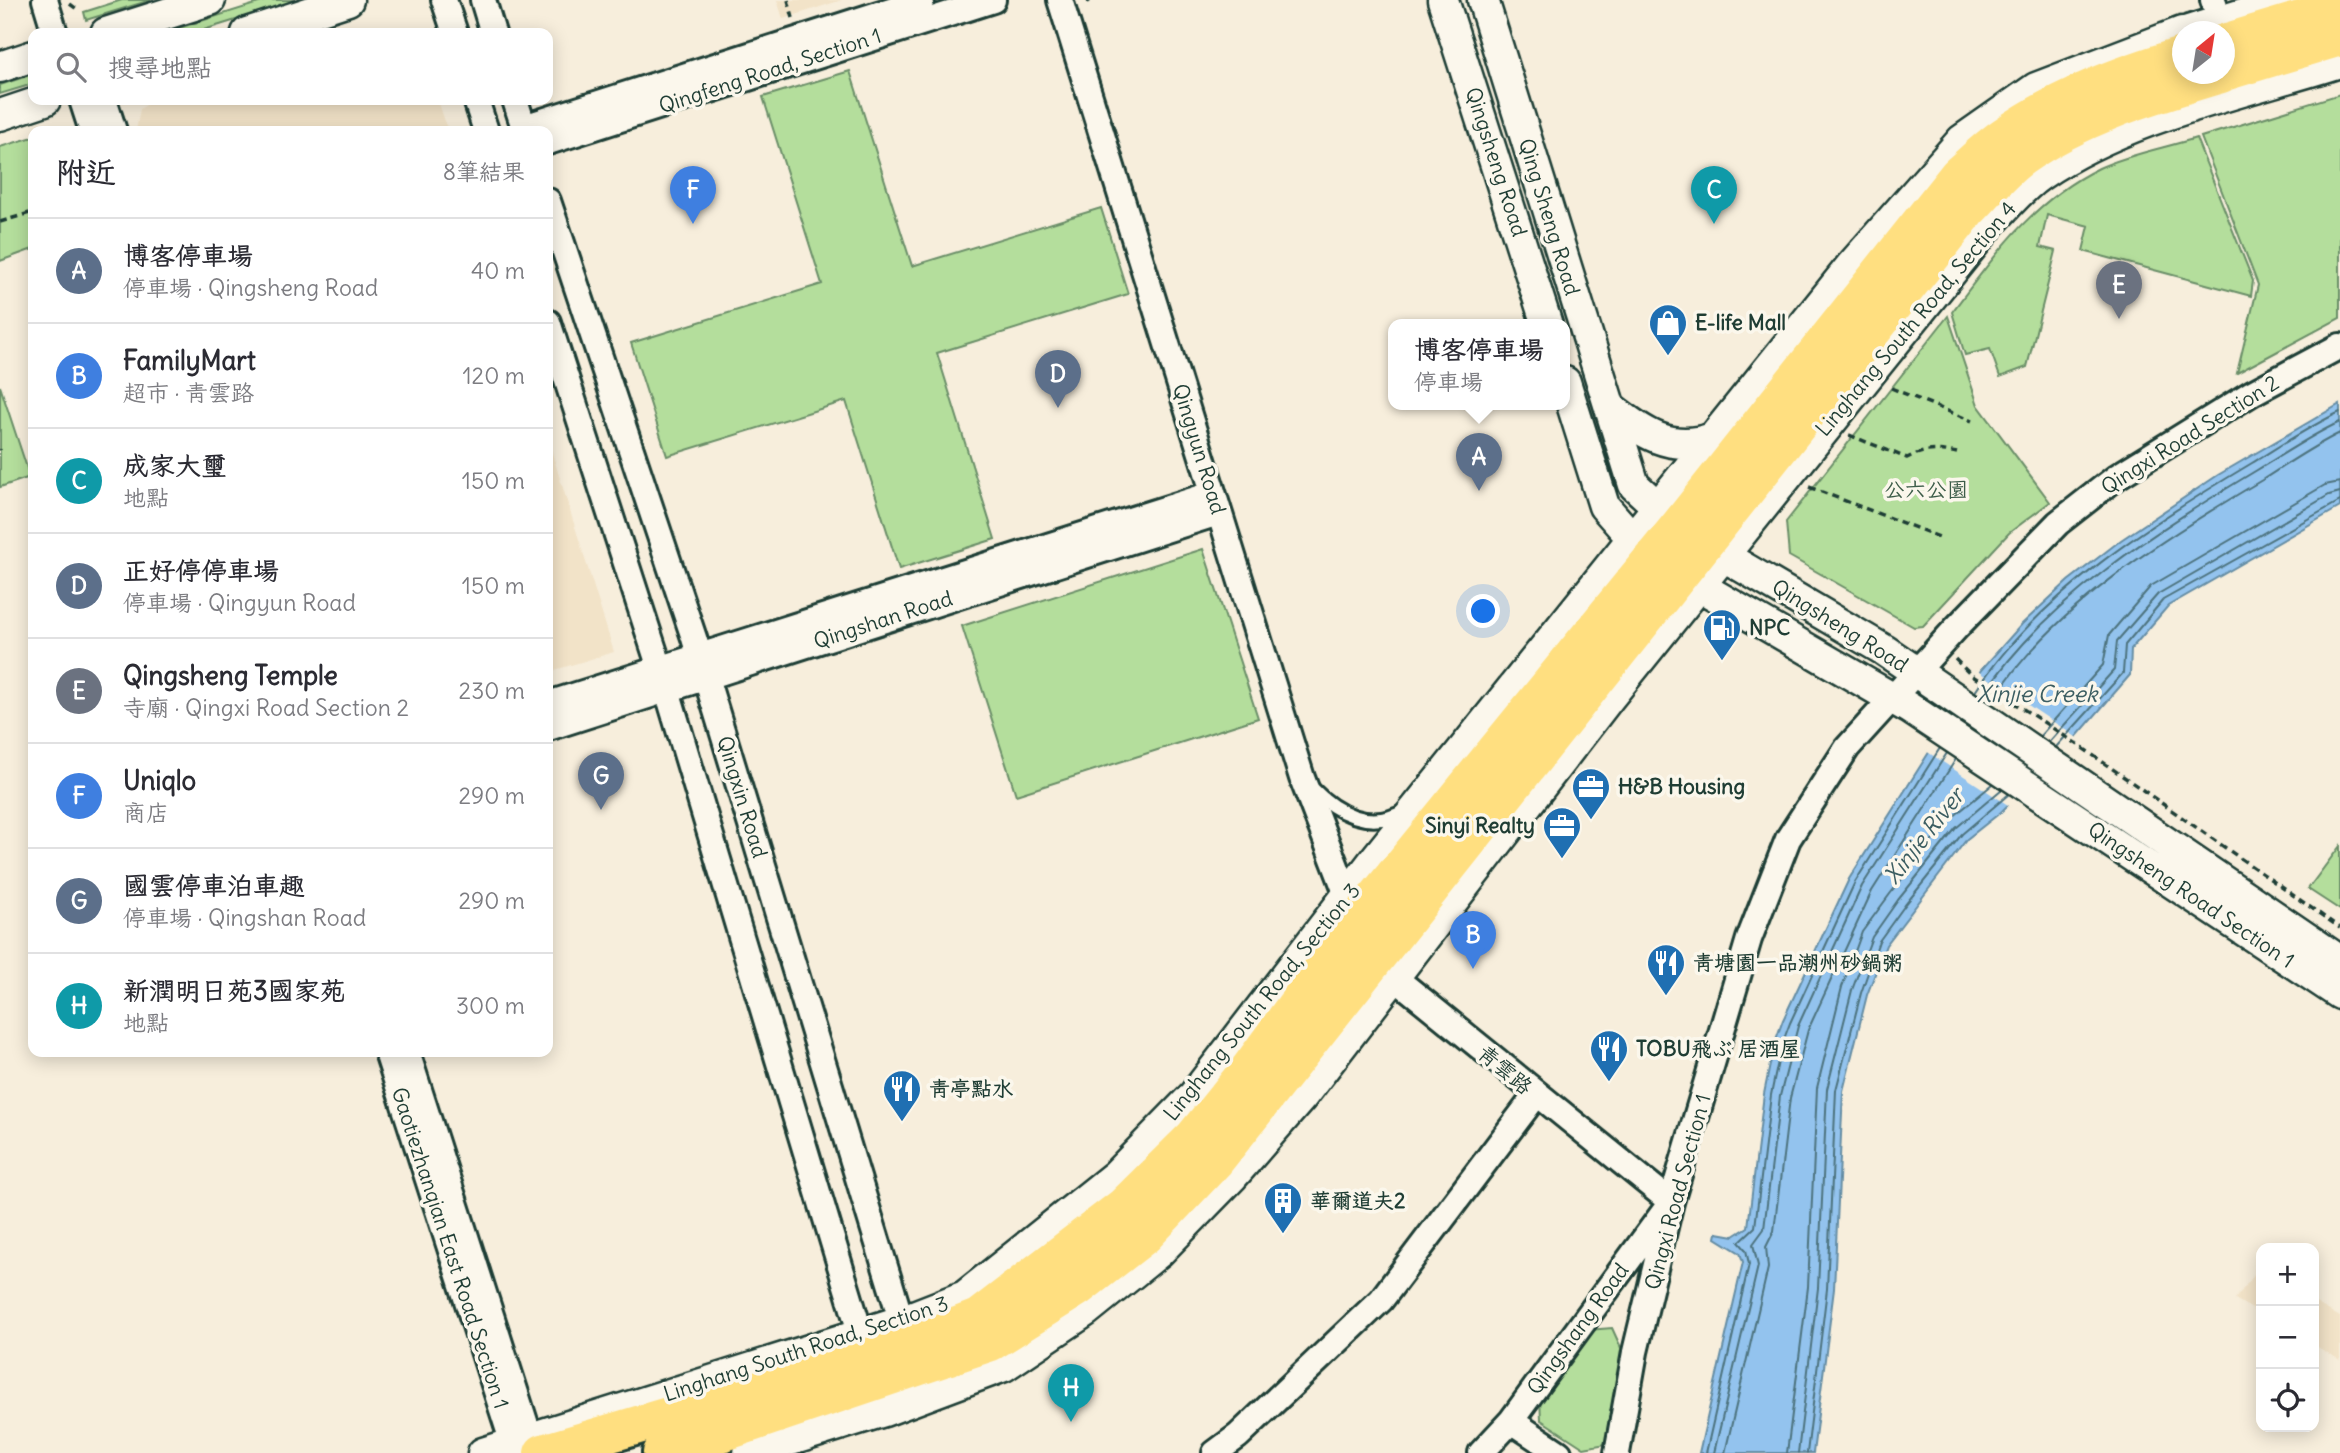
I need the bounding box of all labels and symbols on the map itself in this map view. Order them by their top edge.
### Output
north arrow [2172,21,2235,84]
street label: Qingfeng Road, Section 1 [655,22,885,119]
street label: Qingsheng Road [1460,84,1533,240]
street label: Qing Sheng Road [1513,135,1586,299]
pin: F [670,166,716,224]
pin: C [1691,166,1737,224]
street label: Linghang South Road, Section 4 [1809,196,2022,442]
pin: E [2096,261,2142,319]
shop icon: E-life Mall [1647,302,1689,357]
place label: E-life Mall [1695,309,1786,336]
pin: D [1035,350,1081,408]
street label: Qingxi Road Section 2 [2096,369,2284,500]
street label: Qingyun Road [1167,380,1232,517]
pin: A [1456,433,1502,491]
park label: 公六公園 [1884,476,1968,503]
street label: Qingsheng Road [1767,573,1913,678]
street label: Qingshan Road [810,584,956,655]
your location [1466,594,1500,628]
fuel station icon: NPC [1701,607,1743,662]
place label: NPC [1749,614,1790,641]
water label: Xinjie Creek [1976,679,2099,708]
street label: Qingxin Road [711,733,774,861]
pin: G [578,752,624,810]
office icon: H&B Housing [1570,766,1612,821]
place label: H&B Housing [1618,773,1745,800]
water label: Xinjie River [1877,780,1972,889]
office icon: Sinyi Realty [1541,805,1583,860]
place label: Sinyi Realty [1425,812,1535,839]
street label: Qingsheng Road Section 1 [2083,815,2300,974]
street label: Linghang South Road, Section 3 [1157,877,1366,1126]
pin: B [1450,911,1496,969]
restaurant icon: 青塘園一品潮州砂鍋粥 [1645,942,1687,997]
place label: 青塘園一品潮州砂鍋粥 [1693,949,1903,976]
restaurant icon: TOBU飛ぶ 居酒屋 [1588,1028,1630,1083]
place label: TOBU飛ぶ 居酒屋 [1636,1035,1801,1062]
street label: 青雲路 [1473,1039,1538,1100]
restaurant icon: 青亭點水 [881,1068,923,1123]
place label: 青亭點水 [929,1075,1013,1102]
street label: Gaotiezhanqian East Road Section 1 [386,1084,515,1412]
street label: Qingxi Road Section 1 [1638,1091,1717,1293]
building icon: 華爾道夫2 [1262,1180,1304,1235]
place label: 華爾道夫2 [1310,1187,1406,1214]
street label: Qingshang Road [1521,1258,1634,1400]
street label: Linghang South Road, Section 3 [660,1290,952,1407]
pin: H [1048,1364,1094,1422]

